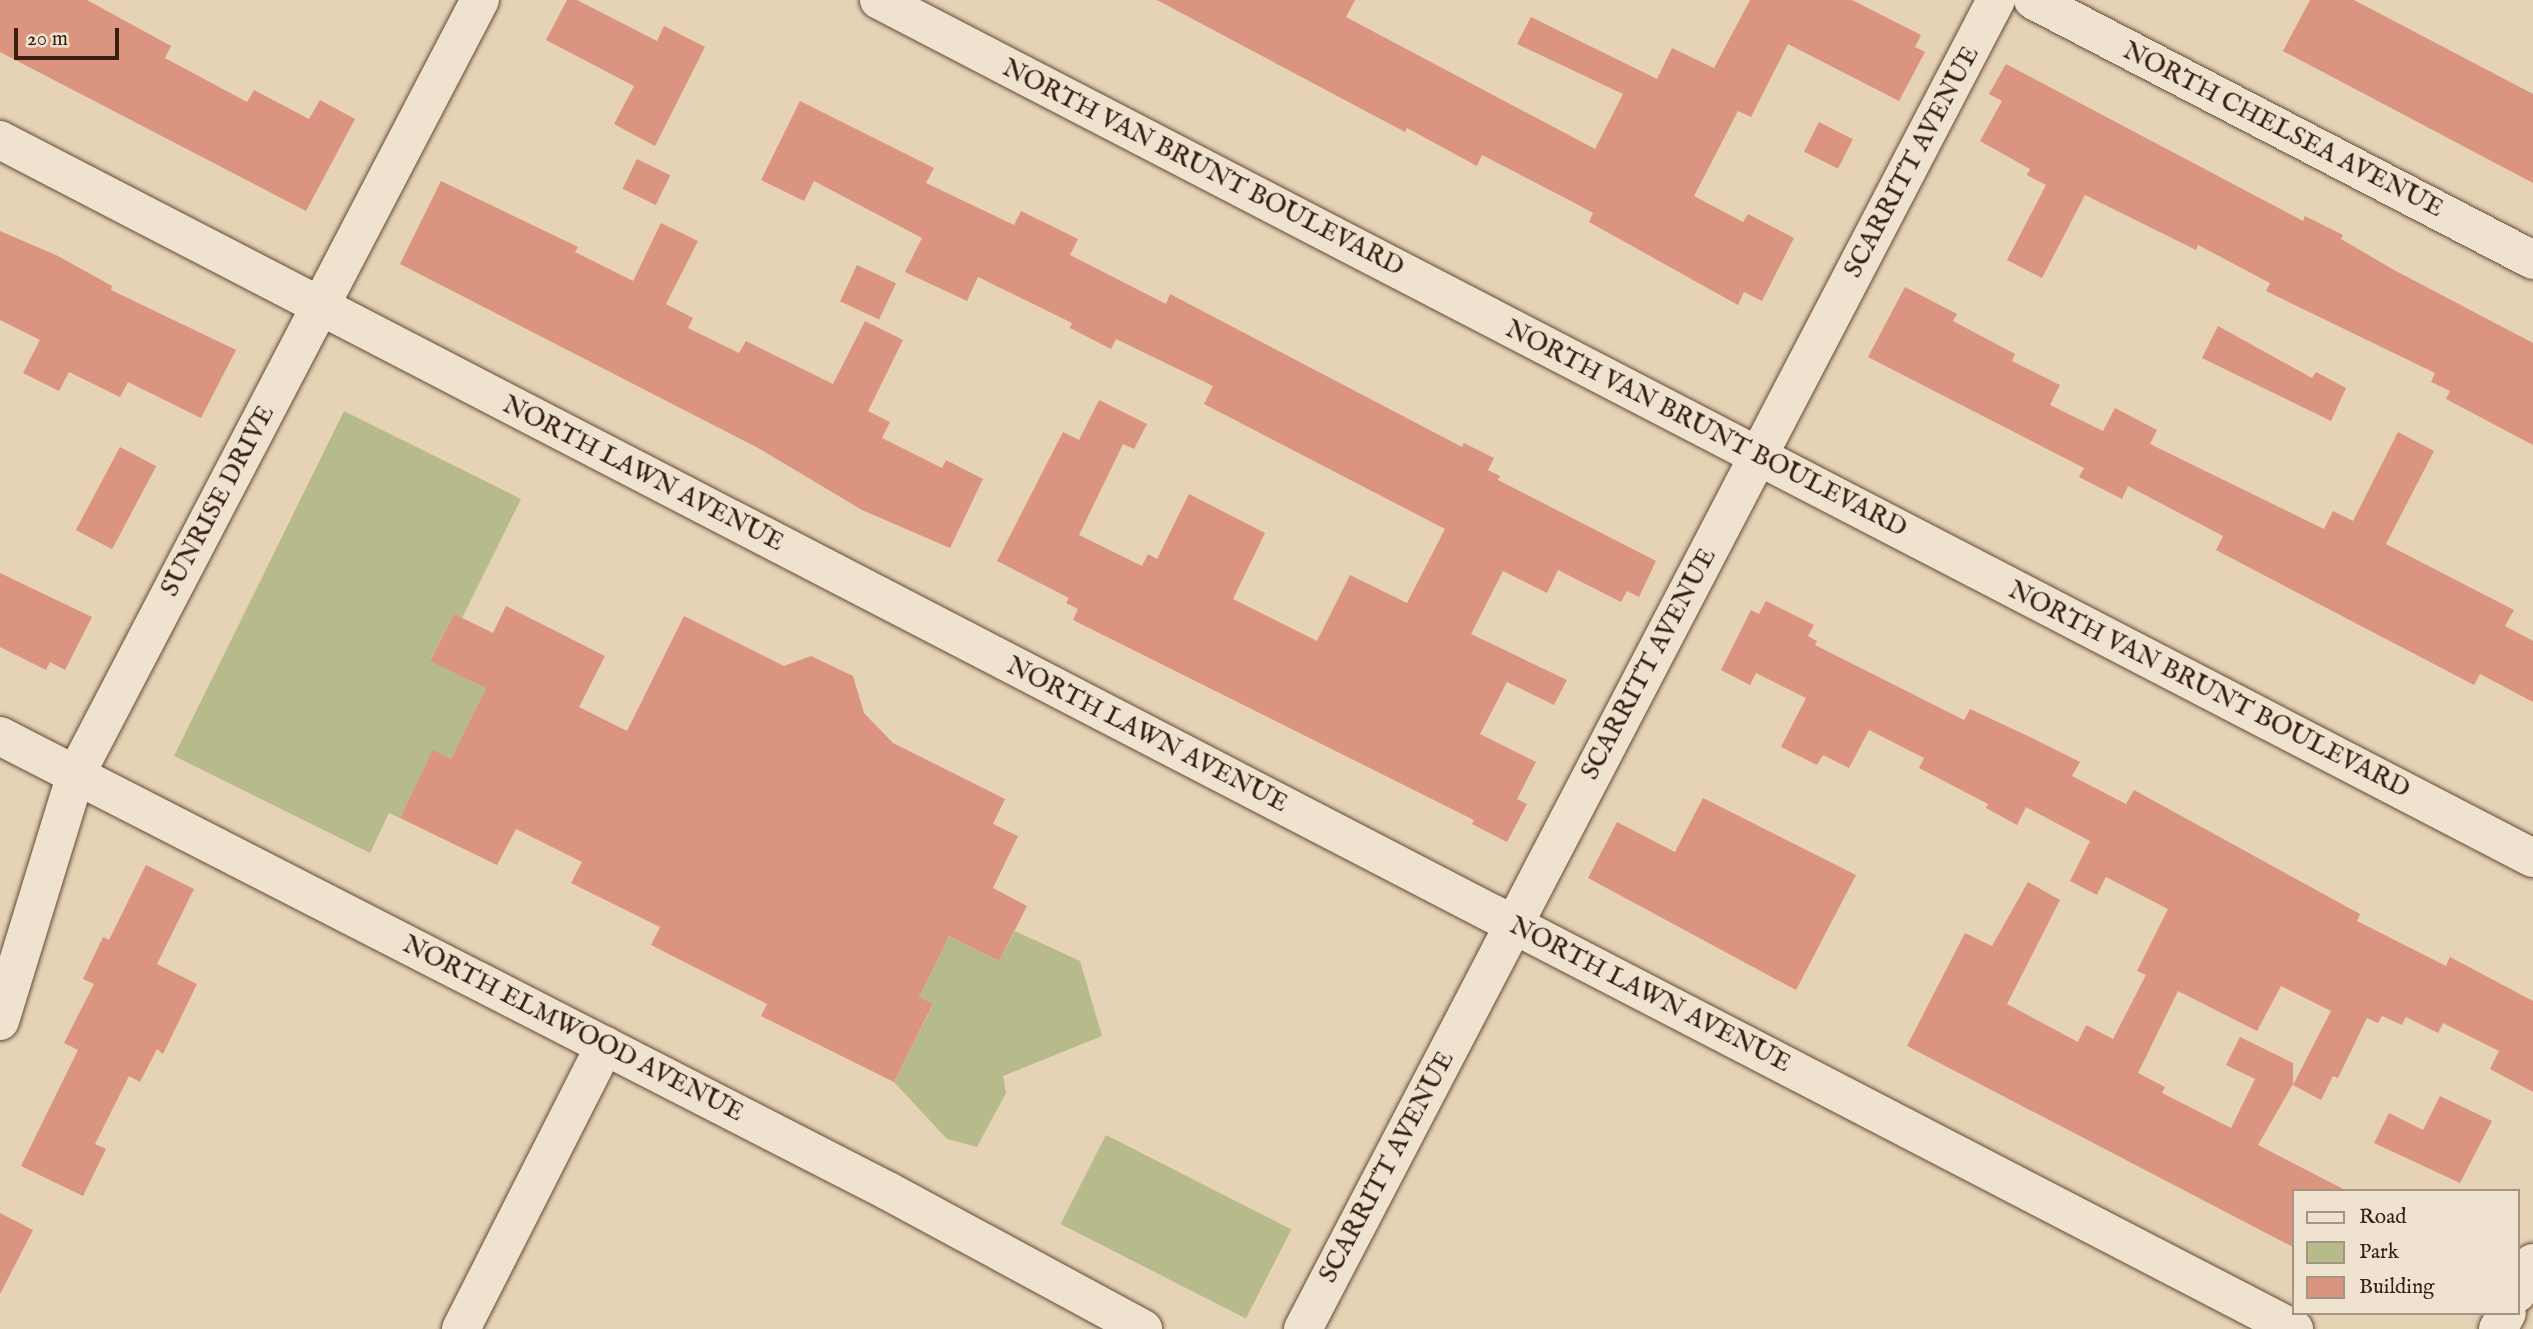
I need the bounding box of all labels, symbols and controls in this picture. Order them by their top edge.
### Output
scale bar [18,14,122,58]
text: 20 m [27,26,68,53]
street label: NORTH CHELSEA AVENUE [2117,35,2449,225]
street label: SCARRITT AVENUE [1838,41,1986,283]
street label: NORTH VAN BRUNT BOULEVARD [997,53,1409,283]
street label: NORTH VAN BRUNT BOULEVARD [1500,314,1912,544]
street label: NORTH LAWN AVENUE [497,389,789,559]
street label: SUNRISE DRIVE [154,400,282,602]
street label: SCARRITT AVENUE [1575,543,1723,785]
street label: NORTH VAN BRUNT BOULEVARD [2003,575,2415,805]
street label: NORTH LAWN AVENUE [1001,650,1293,820]
street label: NORTH LAWN AVENUE [1504,910,1796,1080]
street label: NORTH ELMWOOD AVENUE [397,929,749,1129]
street label: SCARRITT AVENUE [1313,1046,1461,1288]
legend [2292,1189,2519,1315]
text: Road [2359,1204,2406,1231]
text: Park [2359,1239,2399,1266]
text: Building [2359,1274,2434,1301]

